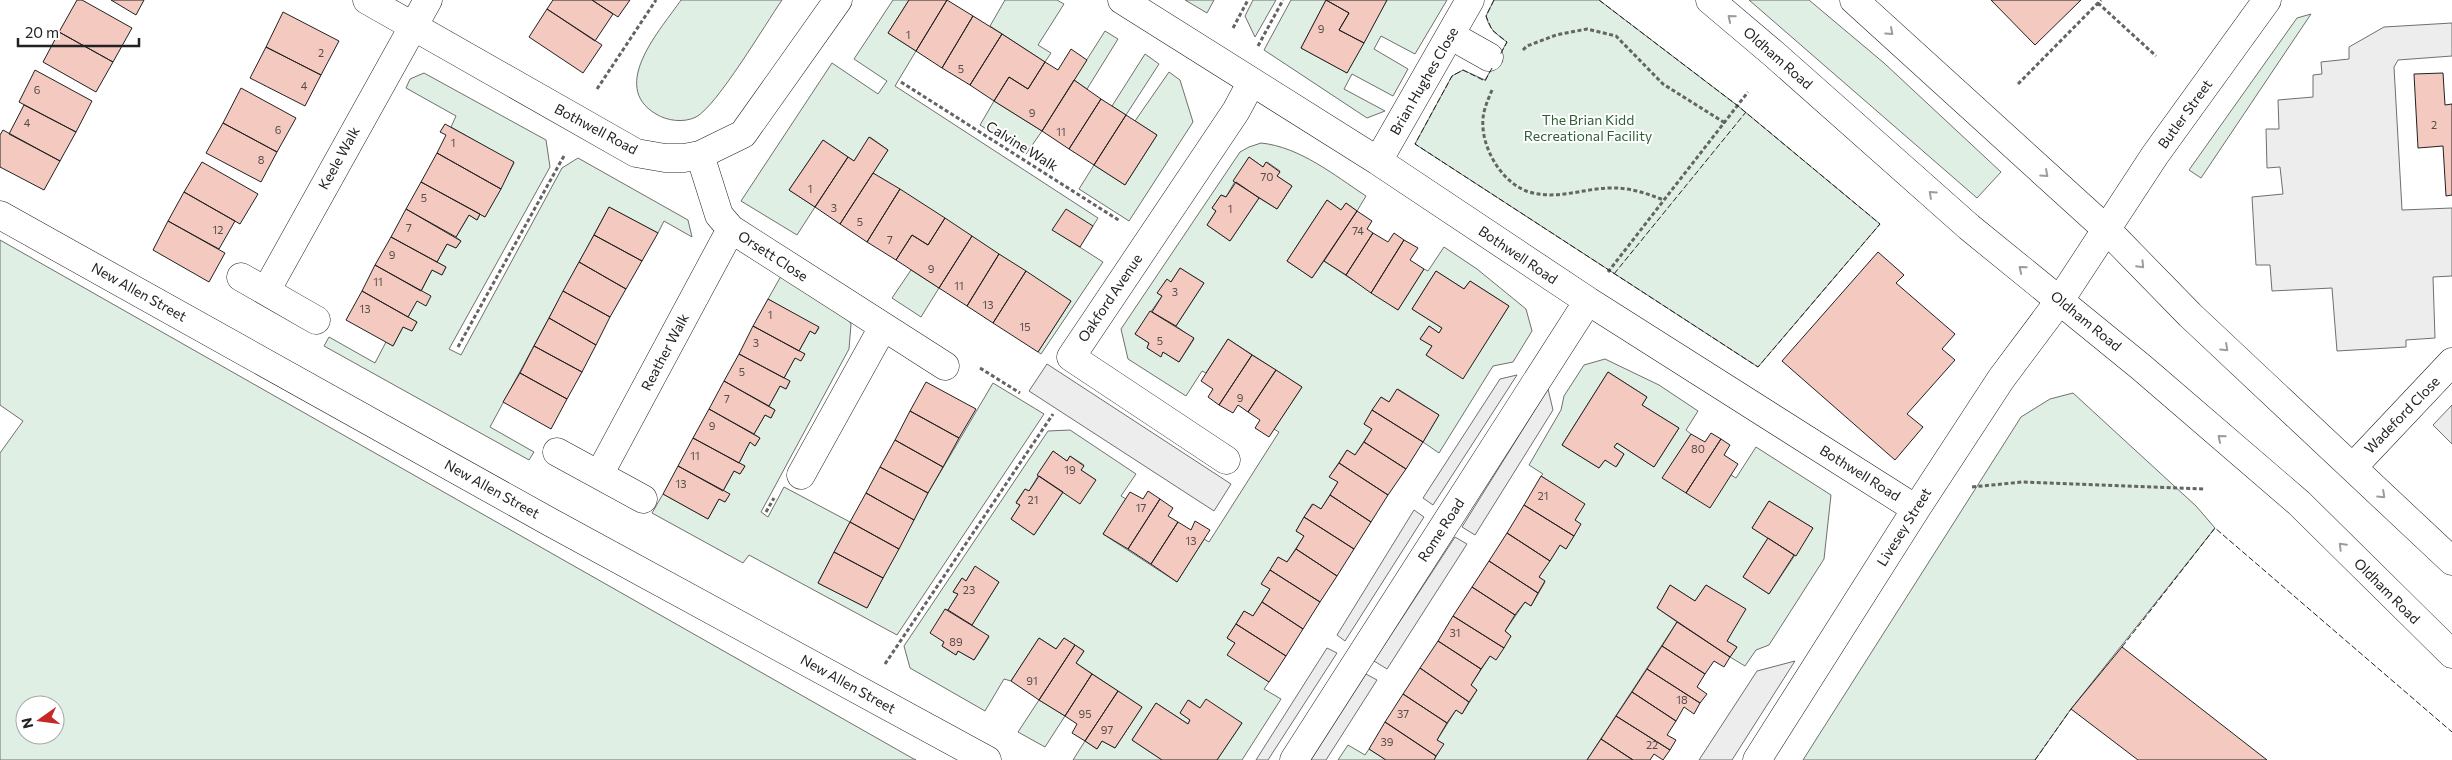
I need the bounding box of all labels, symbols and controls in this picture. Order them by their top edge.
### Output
scale bar [18,15,139,47]
one-way arrow [1728,15,1737,24]
house number: 9 [1318,22,1325,35]
text: 20 m [25,23,59,41]
street label: Oldham Road [1740,23,1816,92]
street label: Brian Hughes Close [1386,24,1461,138]
one-way arrow [1885,27,1894,36]
house number: 1 [906,28,910,41]
house number: 2 [318,46,324,59]
house number: 5 [958,62,964,75]
street label: Butler Street [2154,76,2216,152]
house number: 4 [301,79,308,92]
house number: 6 [34,83,41,96]
street label: Bothwell Road [552,100,641,158]
house number: 9 [1029,106,1036,119]
park label: The Brian Kidd Recreational Facility [1524,111,1652,144]
house number: 4 [24,116,31,129]
street label: Calvine Walk [983,117,1062,175]
house number: 2 [2431,118,2437,131]
house number: 6 [275,123,282,136]
street label: Keele Walk [314,123,363,192]
house number: 11 [1056,125,1066,138]
house number: 1 [451,136,455,149]
house number: 8 [258,153,265,166]
one-way arrow [2040,168,2049,177]
house number: 70 [1261,170,1273,183]
house number: 1 [808,182,812,195]
house number: 5 [421,191,427,204]
one-way arrow [1929,191,1938,200]
house number: 3 [831,201,837,214]
house number: 1 [1228,202,1232,215]
house number: 5 [857,215,863,228]
house number: 7 [406,221,412,234]
street label: Bothwell Road [1476,222,1561,287]
house number: 12 [213,223,223,236]
house number: 74 [1352,224,1364,237]
street label: Orsett Close [735,227,811,284]
house number: 7 [887,233,893,246]
house number: 9 [389,248,396,261]
street label: Oakford Avenue [1074,250,1145,345]
street label: New Allen Street [89,258,190,325]
one-way arrow [2135,260,2144,269]
house number: 9 [928,262,935,275]
one-way arrow [2019,267,2028,275]
house number: 11 [373,275,383,288]
house number: 11 [954,279,964,292]
house number: 3 [1172,285,1178,298]
street label: Oldham Road [2048,287,2125,354]
house number: 13 [983,298,993,311]
house number: 13 [360,302,370,315]
house number: 1 [768,308,772,321]
street label: Reather Walk [637,310,692,393]
house number: 15 [1019,320,1031,333]
house number: 5 [1157,334,1163,347]
house number: 3 [753,336,759,349]
one-way arrow [2220,342,2229,351]
house number: 5 [739,365,745,378]
street label: Wadeford Close [2360,372,2443,457]
house number: 9 [1237,391,1244,404]
house number: 7 [724,392,730,405]
house number: 9 [709,419,716,432]
one-way arrow [2218,434,2227,443]
street label: Bothwell Road [1817,441,1904,504]
house number: 80 [1691,442,1705,455]
house number: 11 [690,449,700,462]
street label: New Allen Street [442,455,543,522]
house number: 19 [1064,463,1076,476]
house number: 13 [676,477,686,490]
street label: Livesey Street [1873,484,1935,569]
house number: 21 [1538,489,1548,502]
one-way arrow [2377,489,2386,498]
house number: 21 [1028,493,1038,506]
street label: Rome Road [1414,495,1467,565]
house number: 17 [1136,501,1146,514]
house number: 13 [1186,534,1196,547]
one-way arrow [2339,543,2348,552]
street label: Oldham Road [2351,554,2424,627]
house number: 23 [963,583,975,596]
house number: 31 [1450,626,1460,639]
house number: 89 [949,635,963,648]
street label: New Allen Street [798,650,899,717]
house number: 91 [1026,674,1038,687]
house number: 18 [1676,693,1688,706]
north arrow [15,695,65,745]
house number: 95 [1079,707,1092,720]
house number: 37 [1397,707,1409,720]
text: N [17,716,36,730]
house number: 97 [1101,723,1113,736]
house number: 39 [1381,735,1394,748]
house number: 22 [1646,738,1658,751]

